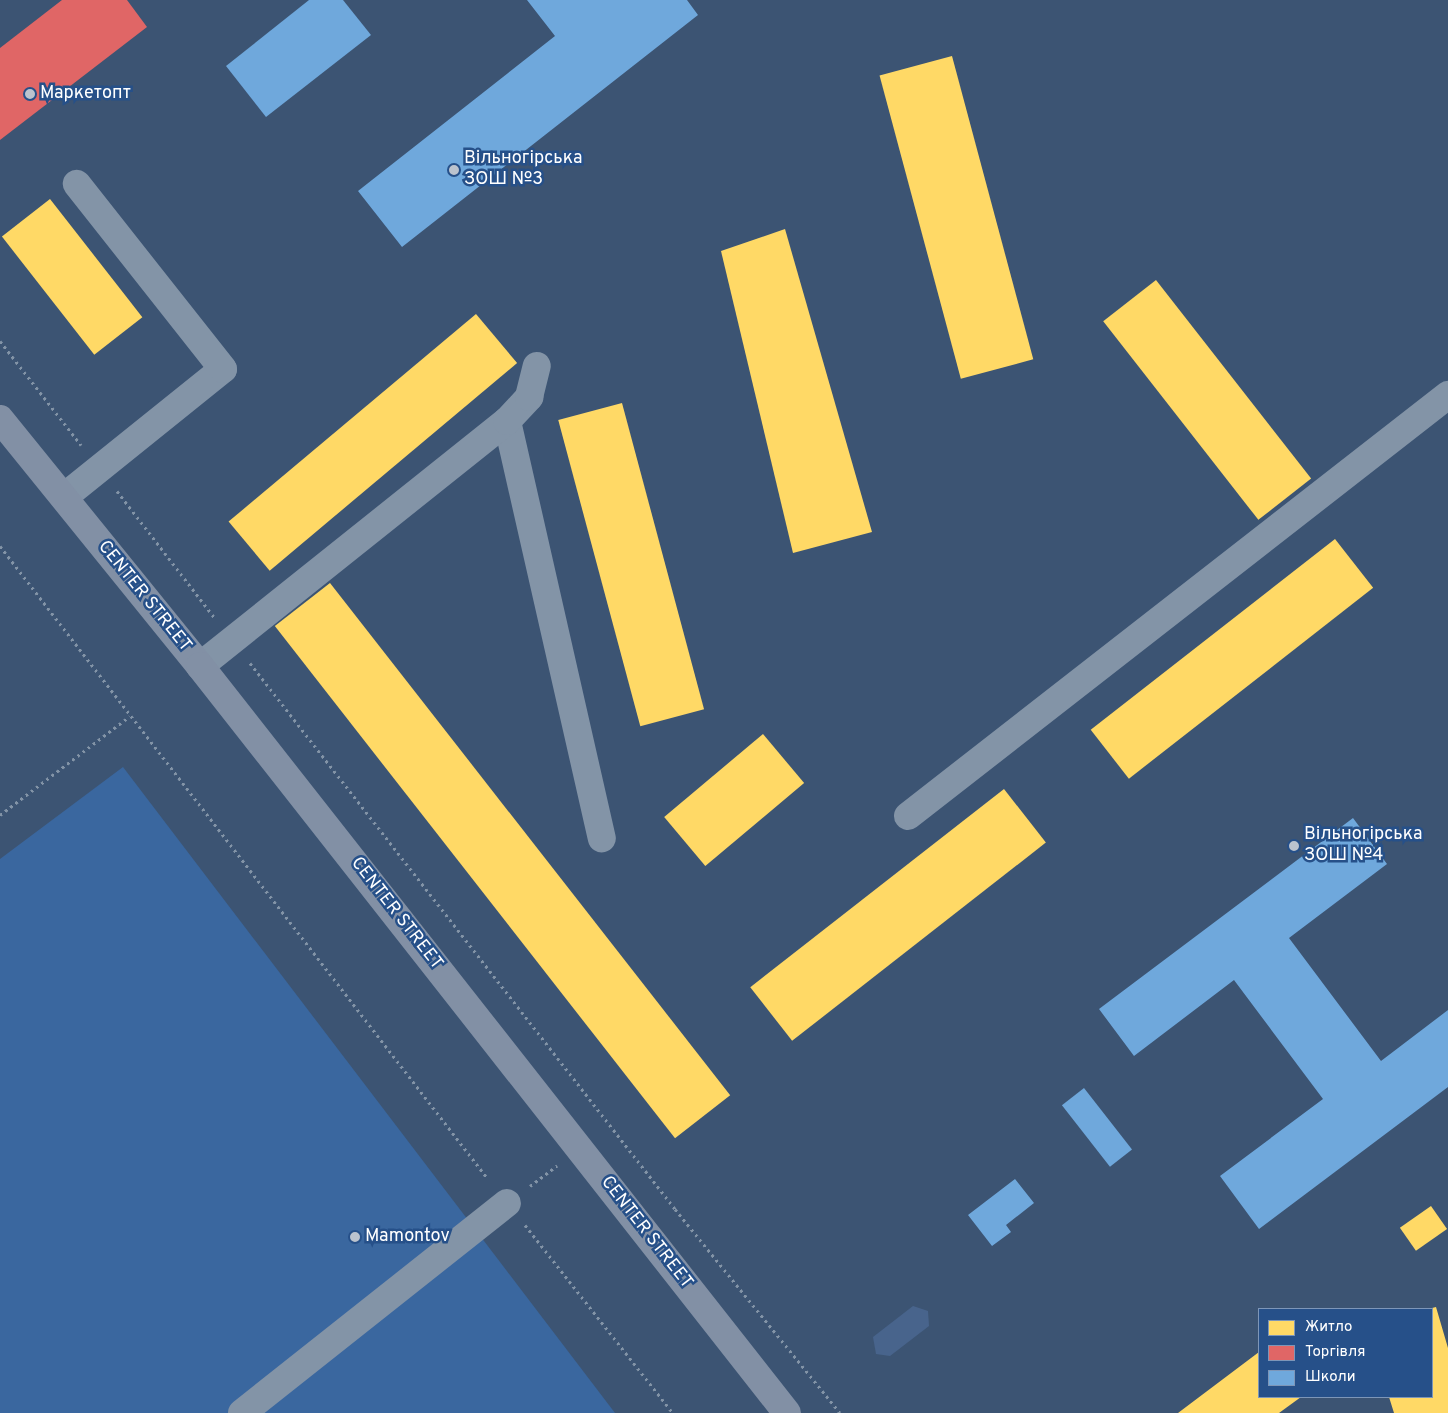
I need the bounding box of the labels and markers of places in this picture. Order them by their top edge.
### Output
place label: Маркетопт [40,83,131,105]
marker: Маркетопт [24,88,36,100]
place label: Вільногірська ЗОШ №3 [464,149,582,192]
marker: Вільногірська ЗОШ №3 [448,164,460,176]
place label: Вільногірська ЗОШ №4 [1304,825,1422,868]
marker: Вільногірська ЗОШ №4 [1288,840,1300,852]
place label: Mamontov [365,1226,450,1248]
marker: Mamontov [349,1231,361,1243]

